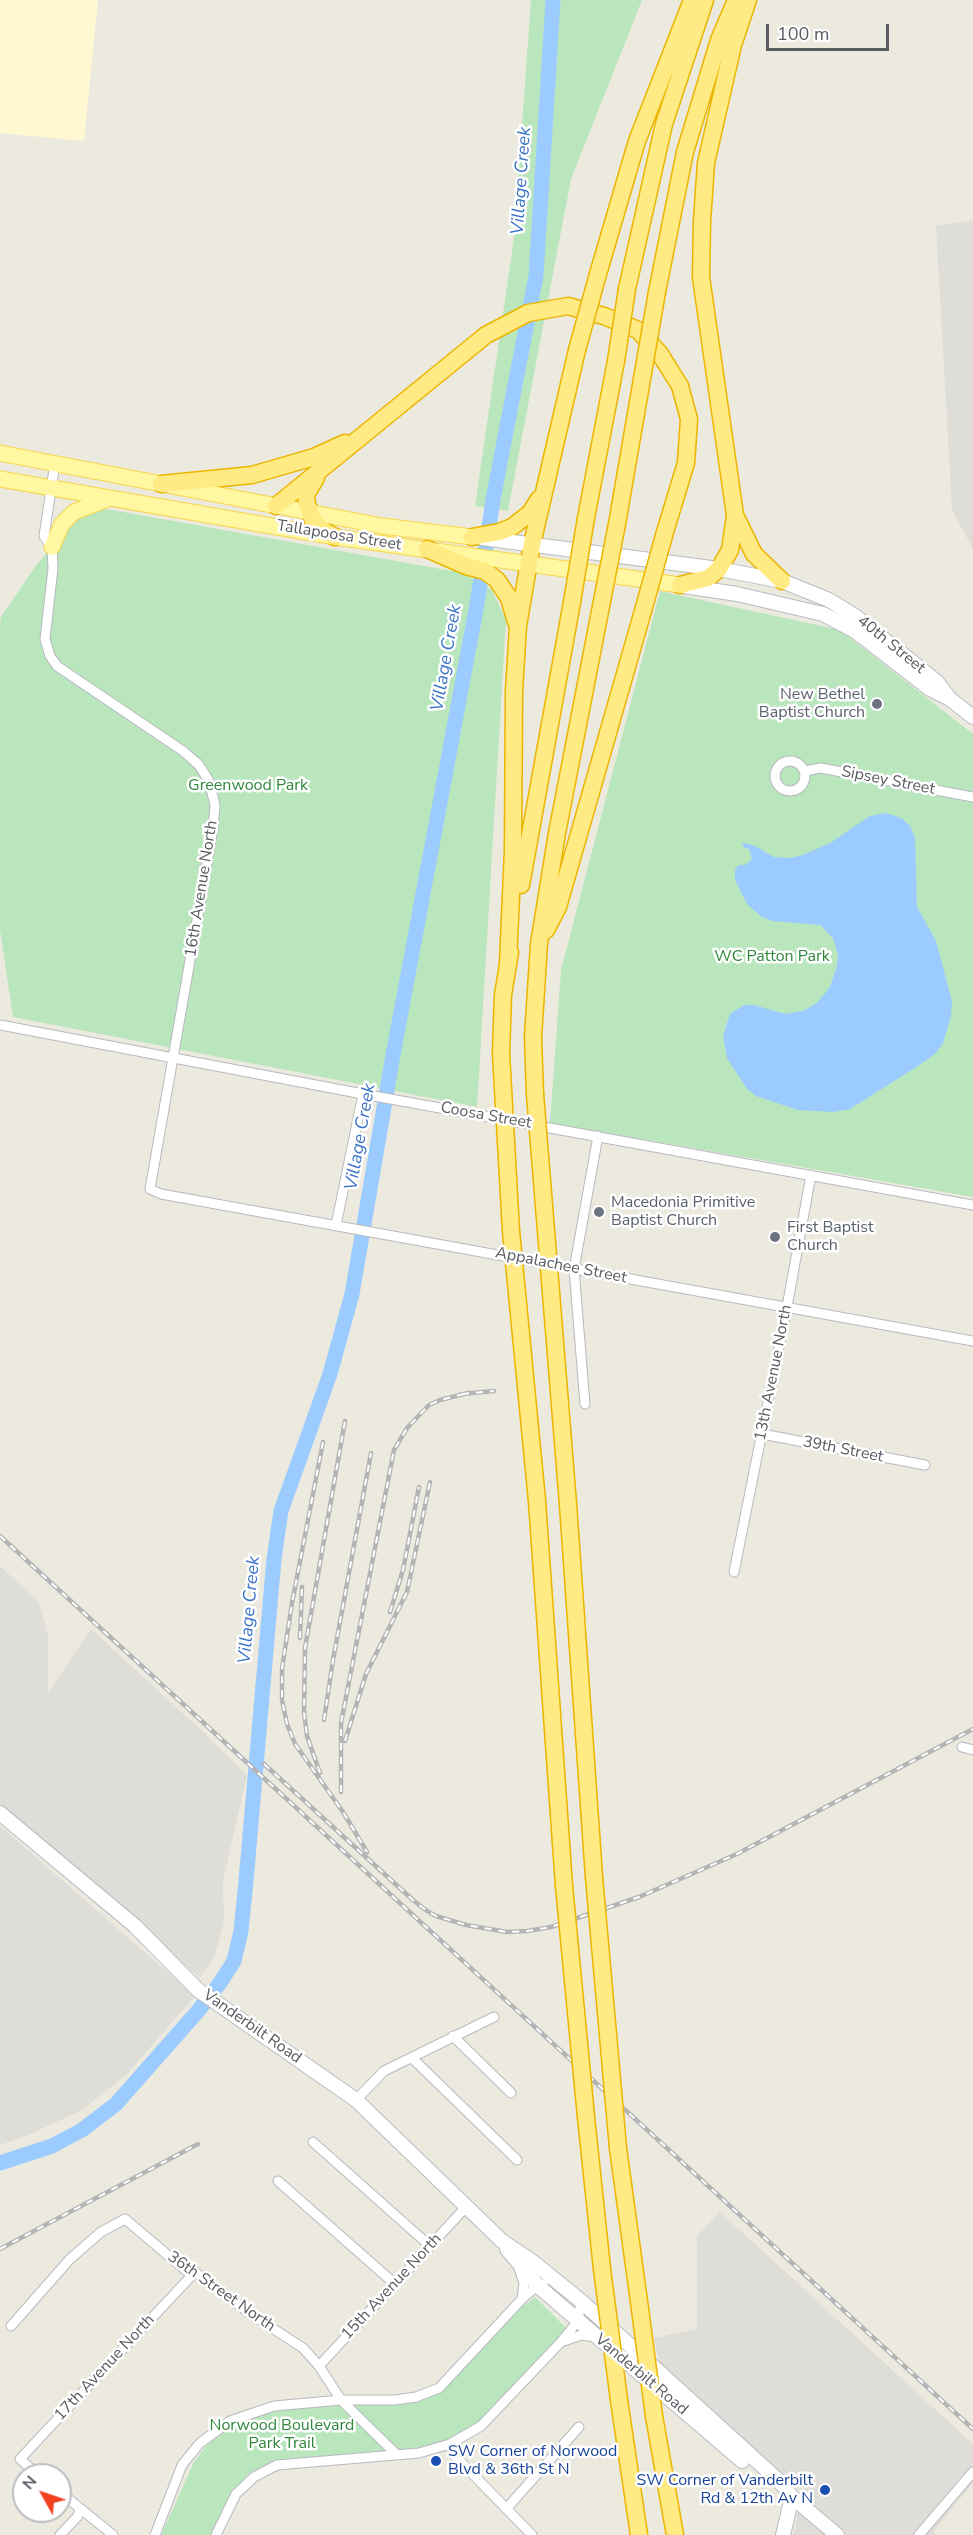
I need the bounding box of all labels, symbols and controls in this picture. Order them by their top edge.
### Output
scale bar [769,12,892,50]
text: 100 m [777,22,829,46]
water label: Village Creek [507,126,537,236]
street label: Tallapoosa Street [275,517,403,555]
water label: Village Creek [427,603,467,713]
street label: 40th Street [853,612,929,678]
place label: New Bethel Baptist Church [759,685,865,723]
marker: New Bethel Baptist Church [870,697,884,711]
street label: Sipsey Street [840,763,936,799]
park label: Greenwood Park [188,776,308,796]
street label: 16th Avenue North [182,819,222,959]
park label: WC Patton Park [714,947,830,967]
water label: Village Creek [341,1082,381,1192]
street label: Coosa Street [439,1099,533,1133]
place label: Macedonia Primitive Baptist Church [611,1193,755,1231]
marker: Macedonia Primitive Baptist Church [592,1205,606,1219]
place label: First Baptist Church [787,1218,874,1256]
marker: First Baptist Church [768,1230,782,1244]
street label: Appalachee Street [494,1244,628,1288]
street label: 13th Avenue North [751,1303,797,1443]
street label: 39th Street [801,1433,885,1467]
water label: Village Creek [235,1555,265,1665]
street label: Vanderbilt Road [199,1986,305,2068]
street label: 15th Avenue North [338,2230,446,2344]
street label: 36th Street North [163,2248,279,2336]
street label: 17th Avenue North [51,2311,159,2425]
street label: Vanderbilt Road [590,2330,692,2420]
park label: Norwood Boulevard Park Trail [210,2416,354,2454]
place label: SW Corner of Norwood Blvd & 36th St N [448,2442,617,2480]
marker: SW Corner of Norwood Blvd & 36th St N [429,2454,443,2468]
north arrow [12,2463,72,2523]
text: N [17,2471,42,2494]
place label: SW Corner of Vanderbilt Rd & 12th Av N [637,2471,813,2509]
marker: SW Corner of Vanderbilt Rd & 12th Av N [818,2483,832,2497]

